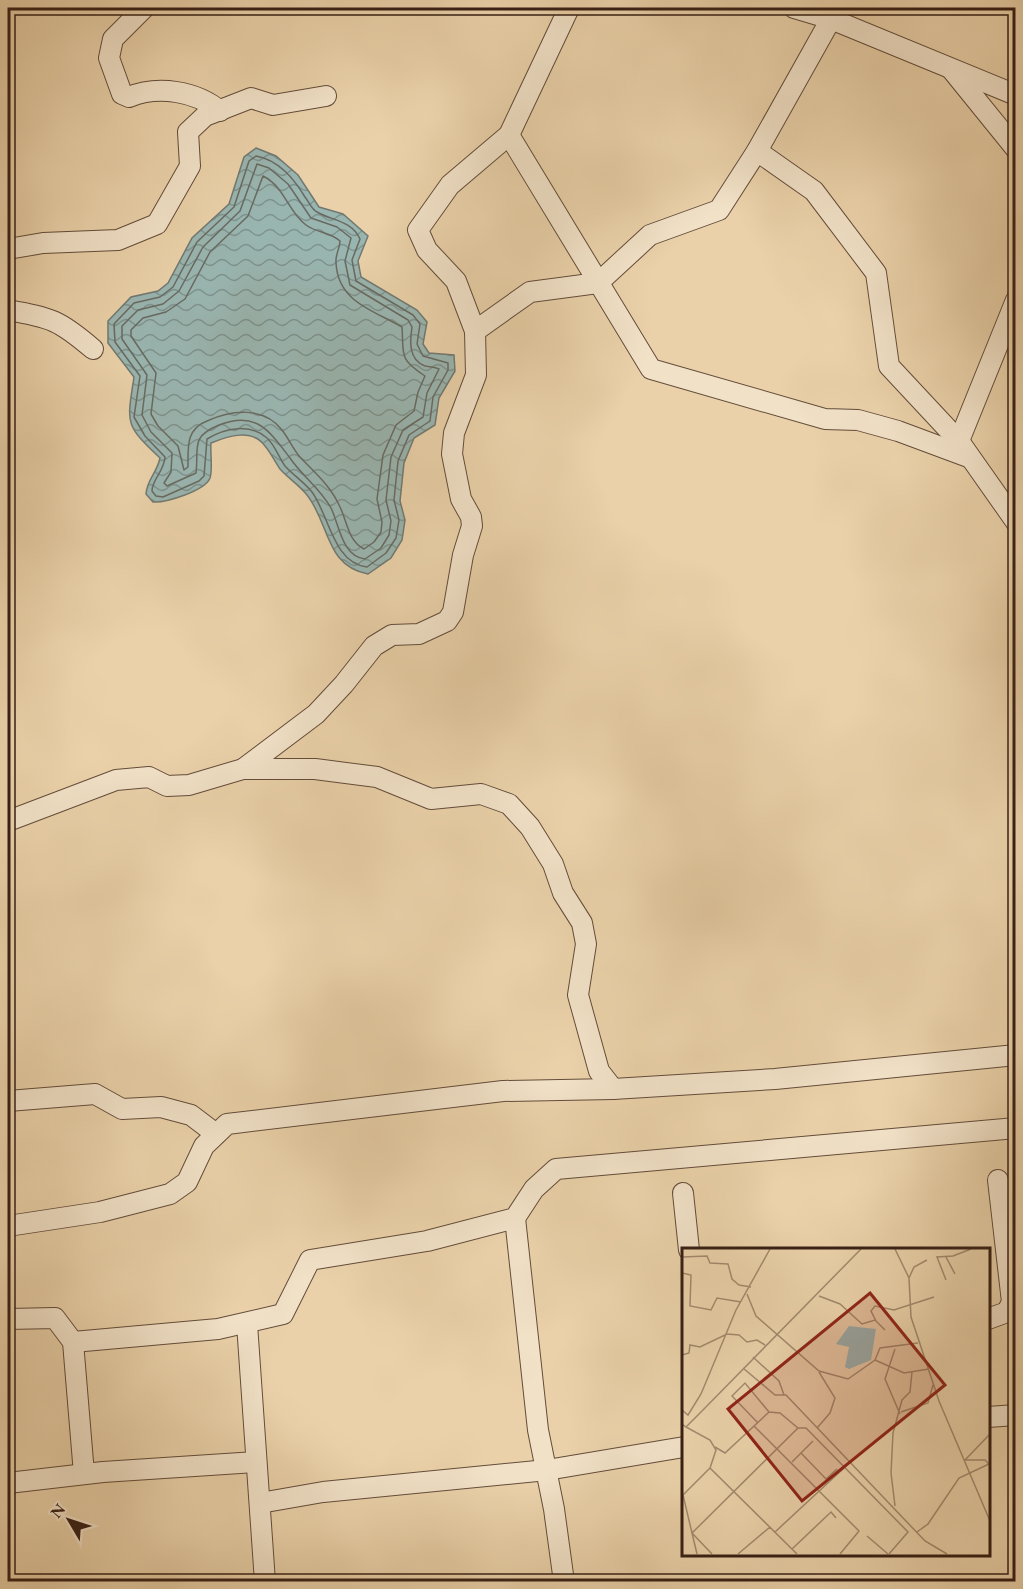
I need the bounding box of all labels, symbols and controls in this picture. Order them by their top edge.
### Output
inset map [682,1248,990,1556]
north arrow [39,1490,99,1550]
text: N [45,1499,70,1523]

